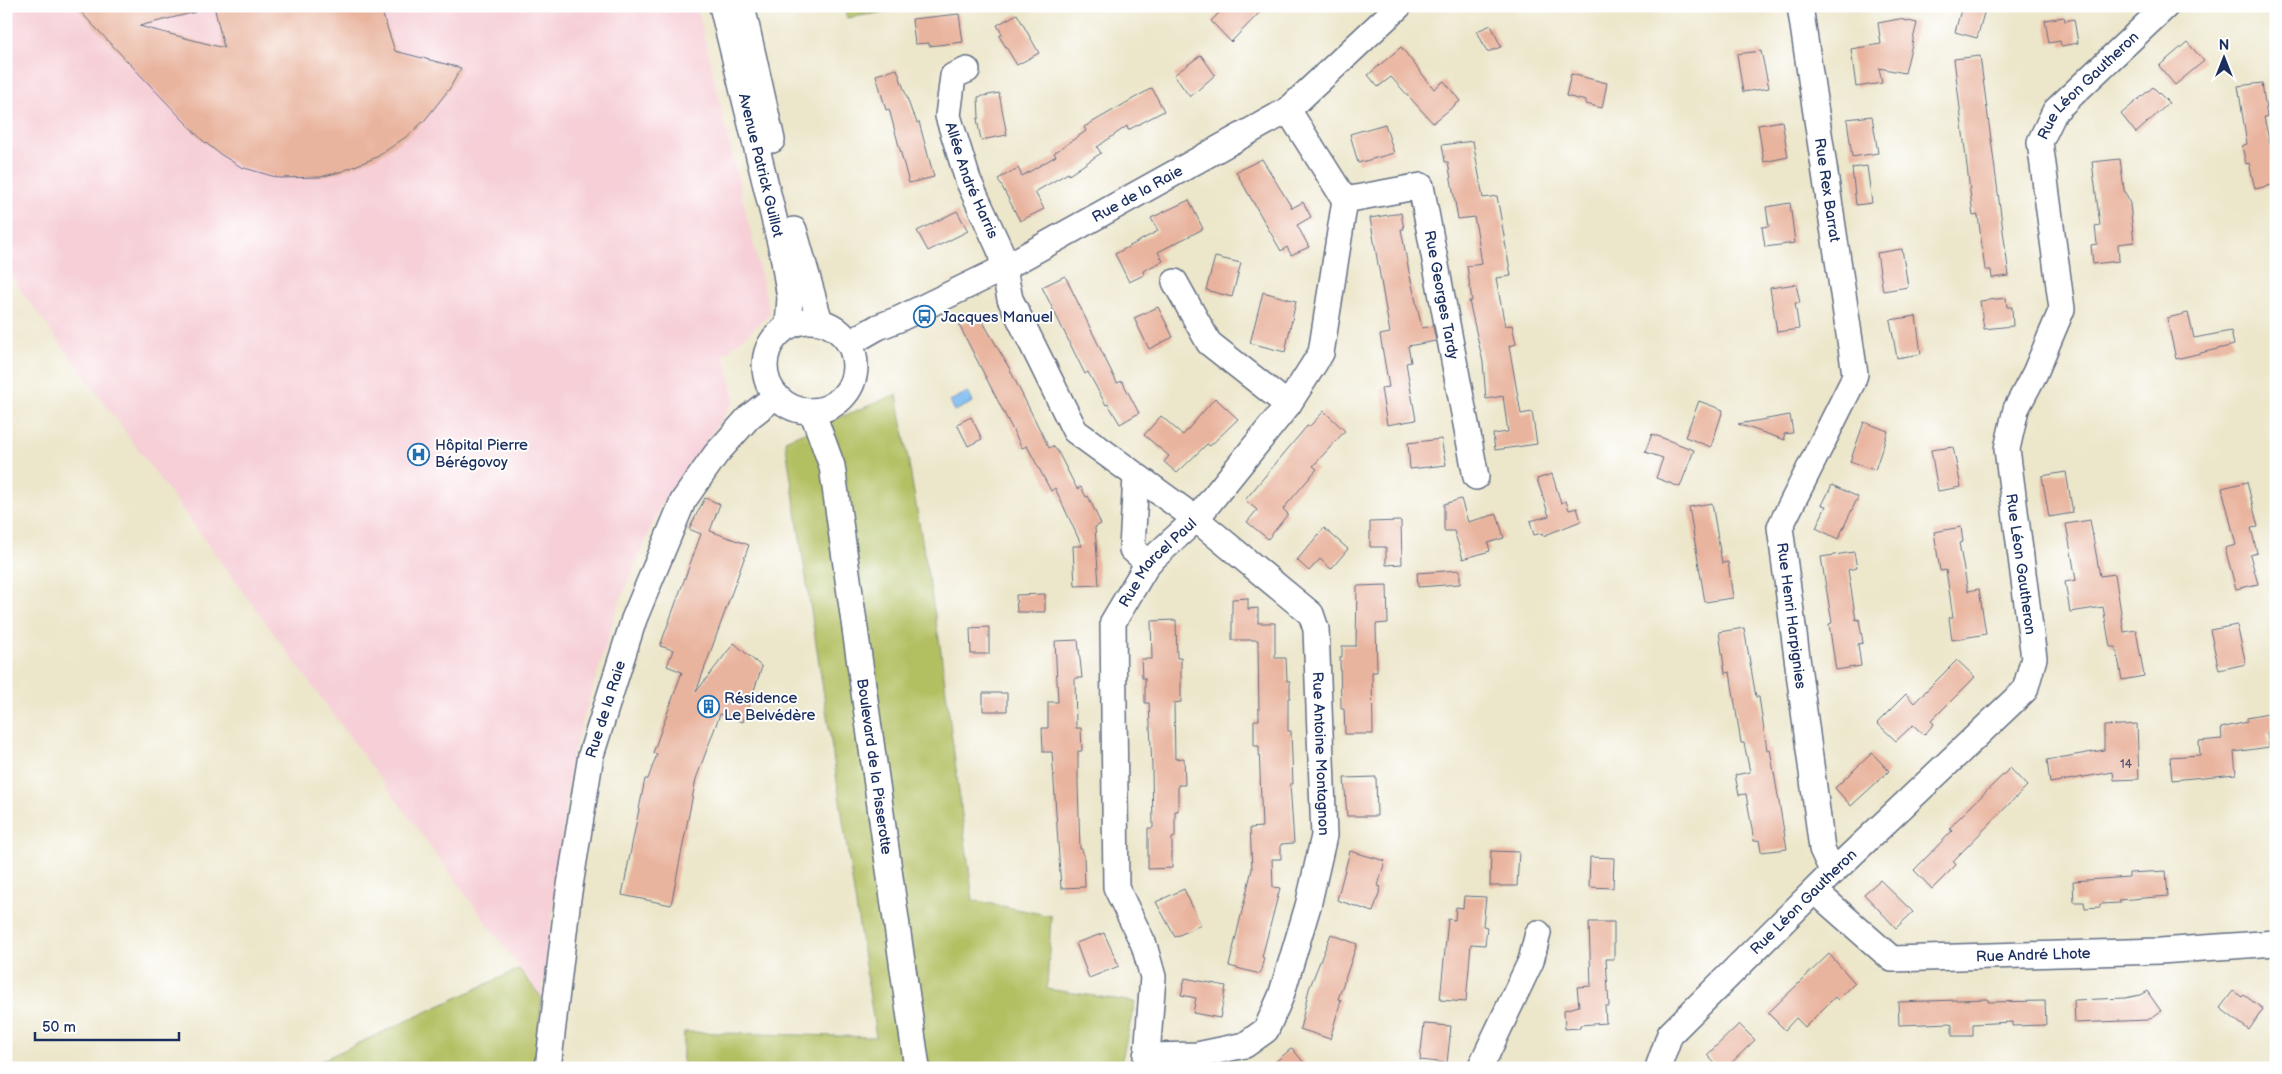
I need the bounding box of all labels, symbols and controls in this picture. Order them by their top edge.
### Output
street label: Rue Léon Gautheron [2034,28,2143,143]
north arrow [2200,32,2250,82]
text: N [2219,37,2229,54]
street label: Avenue Patrick Guillot [734,92,787,240]
street label: Allée André Harris [940,120,1003,242]
street label: Rue Rex Barrat [1810,137,1844,244]
street label: Rue de la Raie [1089,161,1186,227]
street label: Rue Georges Tardy [1420,229,1463,361]
bus stop icon: Jacques Manuel [913,305,937,329]
place label: Jacques Manuel [941,308,1053,327]
place label: Hôpital Pierre Bérégovoy [435,436,528,472]
hospital icon: Hôpital Pierre Bérégovoy [407,442,431,466]
street label: Rue Léon Gautheron [2001,492,2040,636]
street label: Rue Marcel Paul [1115,514,1201,611]
street label: Rue Henri Harpignies [1772,541,1810,691]
street label: Rue de la Raie [582,658,630,760]
street label: Rue Antoine Montagnon [1308,671,1333,836]
street label: Boulevard de la Pisserotte [852,677,896,856]
place label: Résidence Le Belvédère [724,689,815,725]
building icon: Résidence Le Belvédère [696,695,720,719]
house number: 14 [2120,757,2133,772]
street label: Rue Léon Gautheron [1746,845,1861,959]
street label: Rue André Lhote [1976,944,2091,966]
scale bar [35,1009,179,1041]
text: 50 m [42,1018,76,1037]

